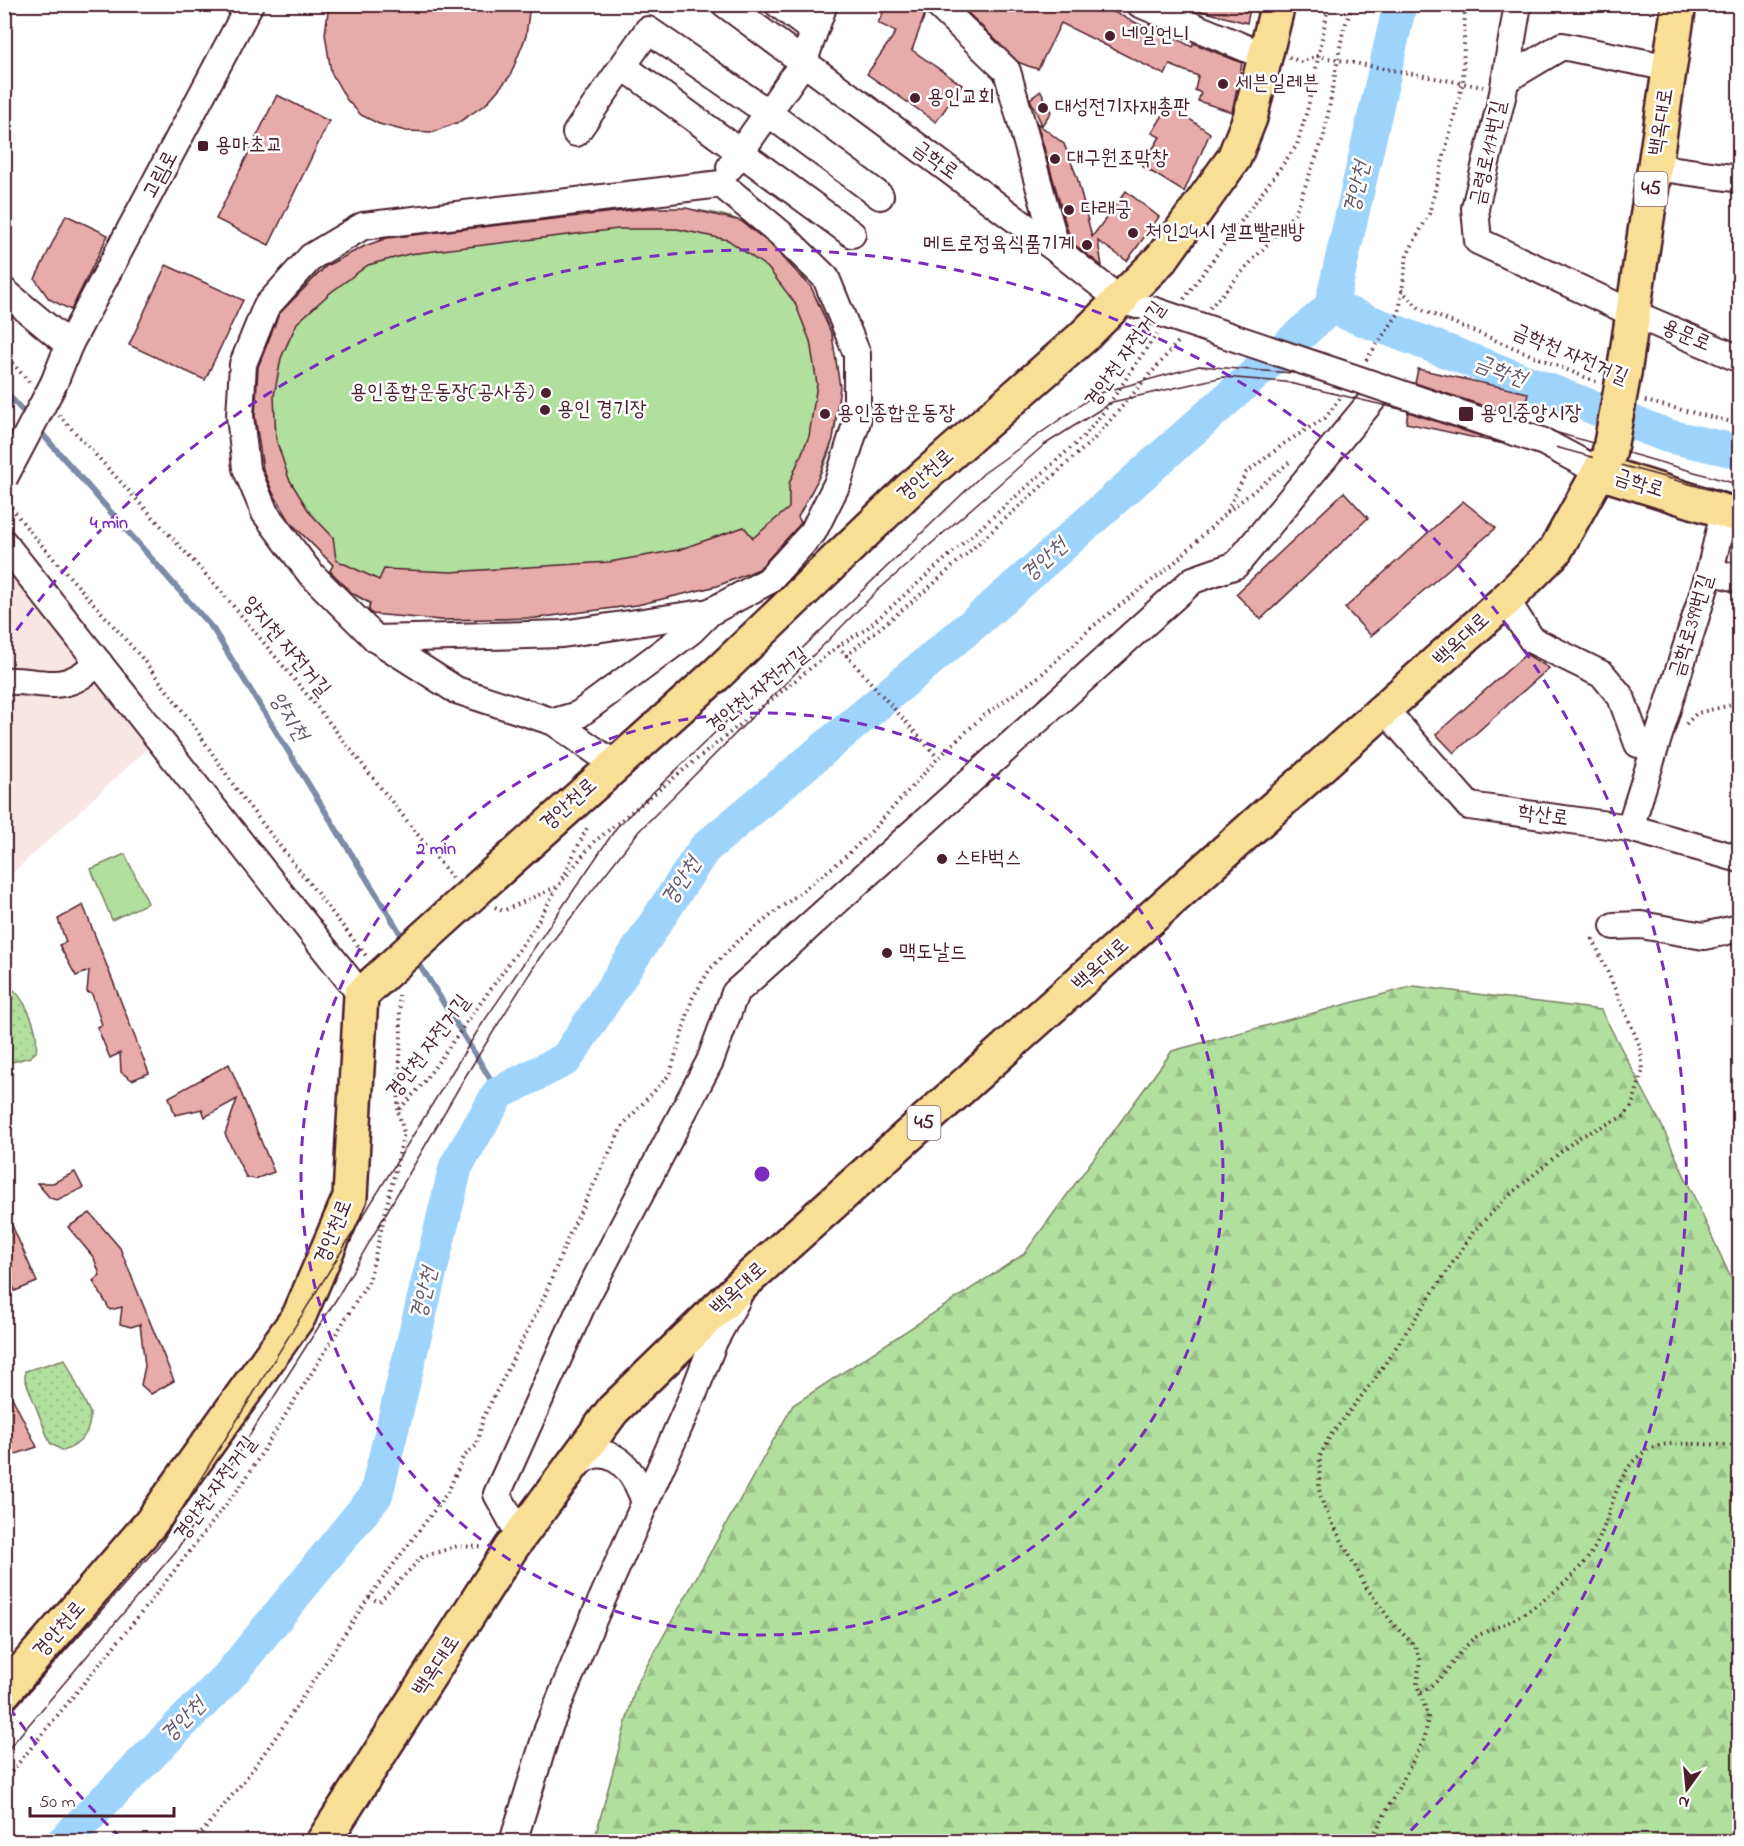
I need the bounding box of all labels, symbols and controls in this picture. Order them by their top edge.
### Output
place label: 네일언니 [1122,21,1190,51]
marker: 네일언니 [1103,29,1117,43]
place label: 세븐일레븐 [1235,69,1320,99]
marker: 세븐일레븐 [1216,77,1230,91]
place label: 용인교회 [927,83,995,113]
street label: 백옥대로 [1642,86,1682,158]
marker: 용인교회 [908,91,922,105]
place label: 대성전기자재총판 [1055,93,1190,123]
street label: 금령로117번길 [1463,98,1515,208]
marker: 대성전기자재총판 [1036,101,1050,115]
place label: 용마초교 [215,131,283,161]
street label: 금학로 [906,134,964,188]
marker: 용마초교 [196,139,210,153]
place label: 대구원조막창 [1067,144,1168,174]
street label: 고림로 [136,146,186,204]
marker: 대구원조막창 [1048,152,1062,166]
water label: 경안천 [1336,156,1380,217]
road number: 45 [1634,172,1668,206]
place label: 다래궁 [1081,195,1132,225]
marker: 다래궁 [1062,203,1076,217]
place label: 처인24시 셀프빨래방 [1145,218,1305,248]
marker: 처인24시 셀프빨래방 [1126,226,1140,240]
place label: 메트로정육식품기계 [923,230,1075,260]
marker: 메트로정육식품기계 [1080,238,1094,252]
street label: 경안천 자전거길 [1078,296,1174,414]
street label: 용문로 [1657,312,1715,360]
street label: 금학천 자전거길 [1507,317,1633,393]
water label: 금학천 [1469,348,1533,397]
place label: 용인종합운동장(공사중) [350,378,534,408]
marker: 용인종합운동장(공사중) [539,386,553,400]
place label: 용인 경기장 [557,395,647,425]
place label: 용인종합운동장 [837,399,955,429]
place label: 용인중앙시장 [1480,399,1581,429]
marker: 용인 경기장 [538,403,552,417]
marker: 용인중앙시장 [1457,405,1475,423]
marker: 용인종합운동장 [818,407,832,421]
street label: 경안천로 [891,442,961,510]
street label: 금학로 [1610,462,1668,506]
text: 4 min [90,511,128,537]
water label: 경안천 [1015,530,1077,591]
street label: 금학로399번길 [1662,571,1722,681]
street label: 양지천 자전거길 [235,590,337,704]
street label: 백옥대로 [1427,606,1497,674]
street label: 경안천 자전거길 [701,640,816,742]
water label: 양지천 [260,686,317,750]
street label: 경안천로 [534,771,604,839]
street label: 학산로 [1516,798,1570,834]
text: 2 min [415,837,456,863]
place label: 스타벅스 [954,844,1022,874]
water label: 경안천 [654,849,711,913]
marker: 스타벅스 [935,852,949,866]
street label: 백옥대로 [1066,931,1136,999]
place label: 맥도날드 [899,938,967,968]
marker: 맥도날드 [880,946,894,960]
street label: 경안천 자전거길 [380,989,478,1105]
road number: 45 [908,1106,940,1140]
centre of rings [752,1164,772,1184]
street label: 경안천로 [307,1195,361,1269]
street label: 백옥대로 [704,1255,774,1323]
water label: 경안천 [403,1262,448,1324]
street label: 경안천 자전거길 [168,1430,264,1548]
street label: 경안천로 [27,1595,93,1665]
street label: 백옥대로 [406,1629,468,1703]
water label: 경안천 [154,1689,216,1751]
north arrow [1657,1759,1717,1819]
scale bar [30,1780,174,1818]
text: N [1675,1789,1692,1815]
text: 50 m [39,1790,76,1816]

